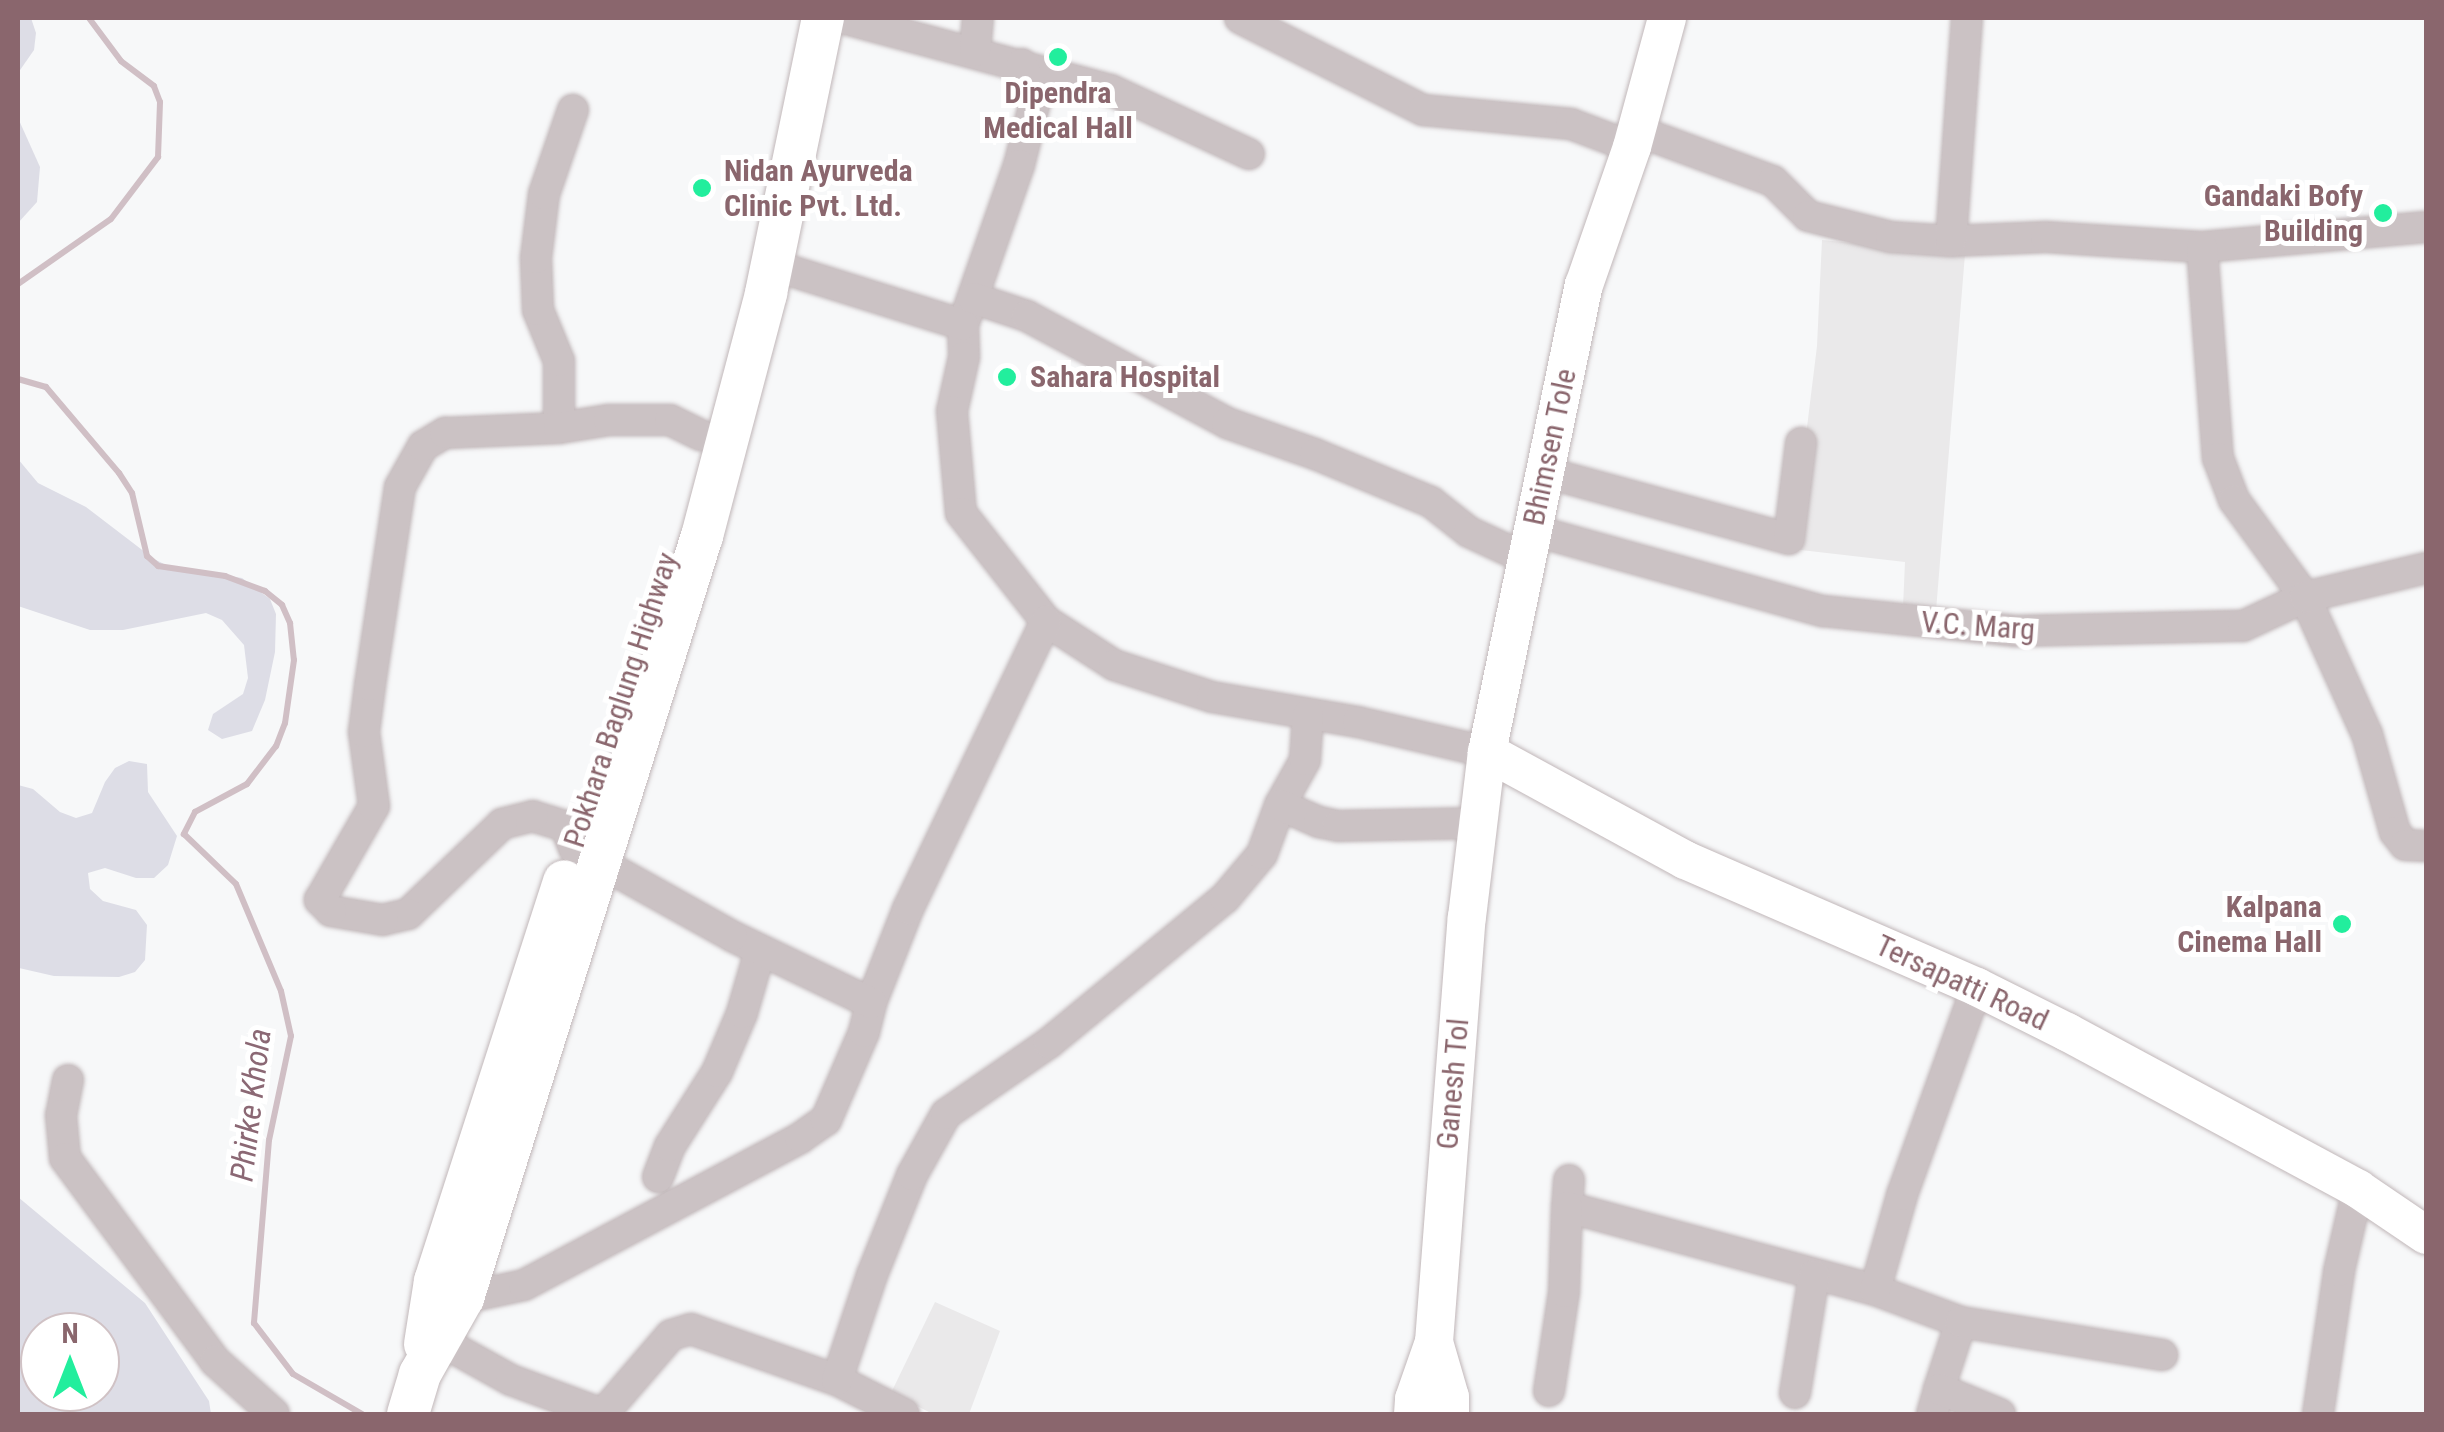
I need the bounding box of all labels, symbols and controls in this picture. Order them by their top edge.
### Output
marker: Dipendra Medical Hall [1045,44,1071,70]
place label: Dipendra Medical Hall [983,75,1133,146]
place label: Nidan Ayurveda Clinic Pvt. Ltd. [724,153,913,224]
marker: Nidan Ayurveda Clinic Pvt. Ltd. [689,175,715,201]
place label: Gandaki Bofy Building [2204,178,2363,248]
marker: Gandaki Bofy Building [2372,202,2394,224]
place label: Sahara Hospital [1030,359,1220,395]
marker: Sahara Hospital [994,364,1020,390]
street label: Bhimsen Tole [1516,365,1584,529]
street label: Pokhara Baglung Highway [556,548,686,852]
street label: V.C. Marg [1920,604,2036,648]
place label: Kalpana Cinema Hall [2177,889,2322,960]
marker: Kalpana Cinema Hall [2331,913,2353,935]
street label: Tersapatti Road [1870,927,2054,1039]
street label: Ganesh Tol [1429,1017,1477,1151]
water label: Phirke Khola [223,1026,279,1184]
north arrow [20,1312,120,1412]
text: N [61,1317,79,1350]

